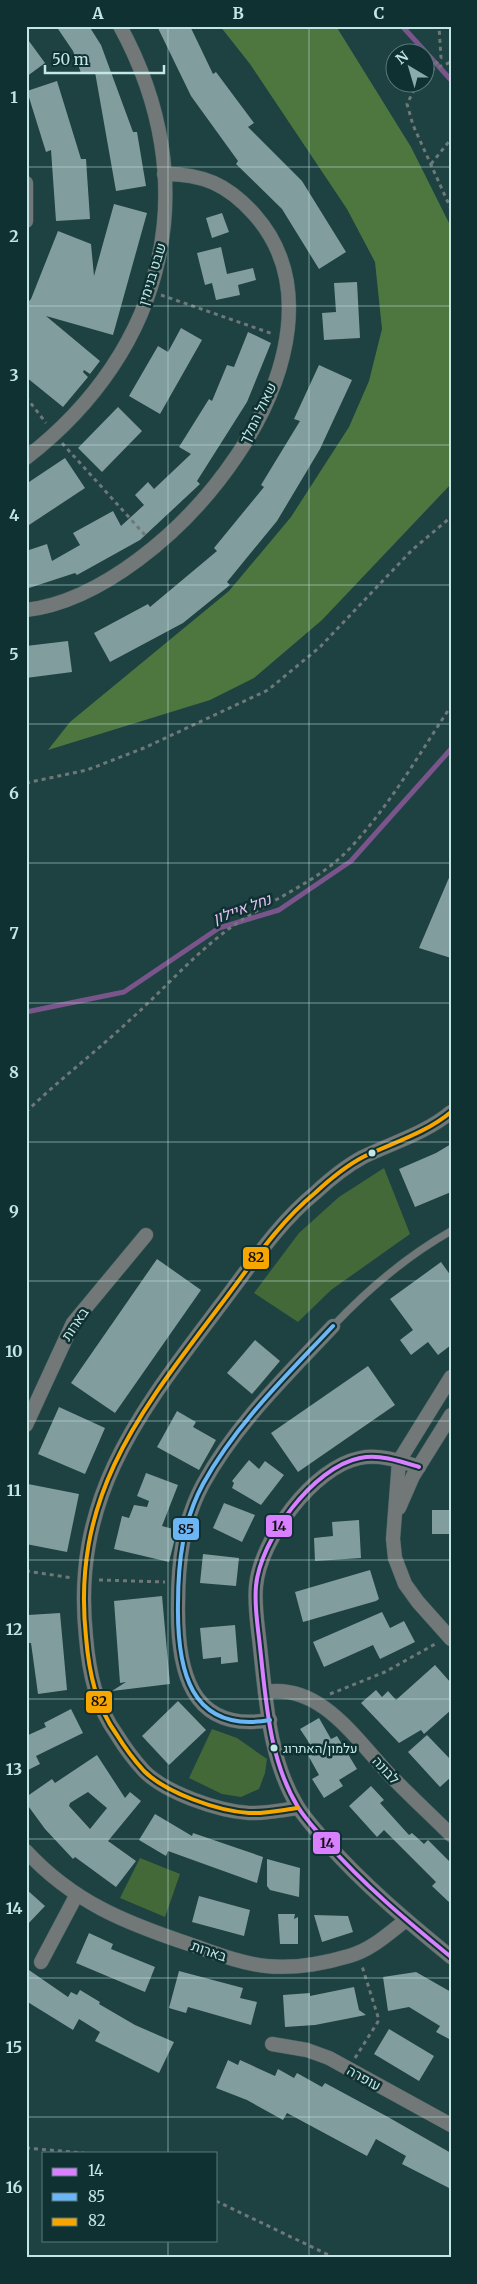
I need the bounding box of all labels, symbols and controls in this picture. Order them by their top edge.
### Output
text: A [91,3,104,23]
text: B [232,3,244,23]
text: C [374,3,384,23]
scale bar [45,42,164,74]
north arrow [384,42,434,92]
text: N [392,47,412,68]
text: 50 m [52,50,89,69]
text: 1 [10,87,18,107]
text: 2 [9,226,19,246]
street label: שבט בנימין [134,241,170,307]
text: 3 [9,365,19,385]
street label: שאול המלך [235,379,281,447]
text: 4 [9,505,19,525]
text: 5 [9,644,19,664]
text: 6 [9,783,19,803]
water label: נחל איילון [210,889,275,928]
text: 7 [9,923,19,943]
text: 8 [9,1062,19,1082]
unlabelled marker [367,1148,377,1158]
text: 9 [9,1201,19,1221]
line badge: 82 [242,1246,270,1270]
text: 82 [248,1248,264,1266]
street label: בארות [57,1303,93,1344]
text: 10 [5,1341,23,1361]
text: 11 [7,1480,22,1500]
line badge: 14 [265,1514,293,1538]
line badge: 85 [172,1517,200,1541]
text: 14 [272,1517,286,1535]
text: 85 [178,1520,194,1538]
text: 12 [6,1619,22,1639]
line badge: 82 [85,1690,113,1714]
text: 82 [91,1692,107,1710]
place label: עלמון/האתרוג [283,1740,357,1757]
marker: עלמון/האתרוג [269,1743,279,1753]
street label: לבונה [369,1752,403,1788]
text: 13 [6,1759,22,1779]
line badge: 14 [312,1831,341,1855]
text: 14 [320,1834,334,1852]
text: 14 [6,1898,22,1918]
street label: בארות [189,1937,230,1966]
text: 15 [6,2037,22,2057]
street label: עופרה [344,2061,384,2095]
legend [42,2152,218,2242]
text: 14 [88,2161,103,2180]
text: 16 [6,2177,22,2197]
text: 85 [88,2187,105,2206]
text: 82 [88,2211,106,2230]

